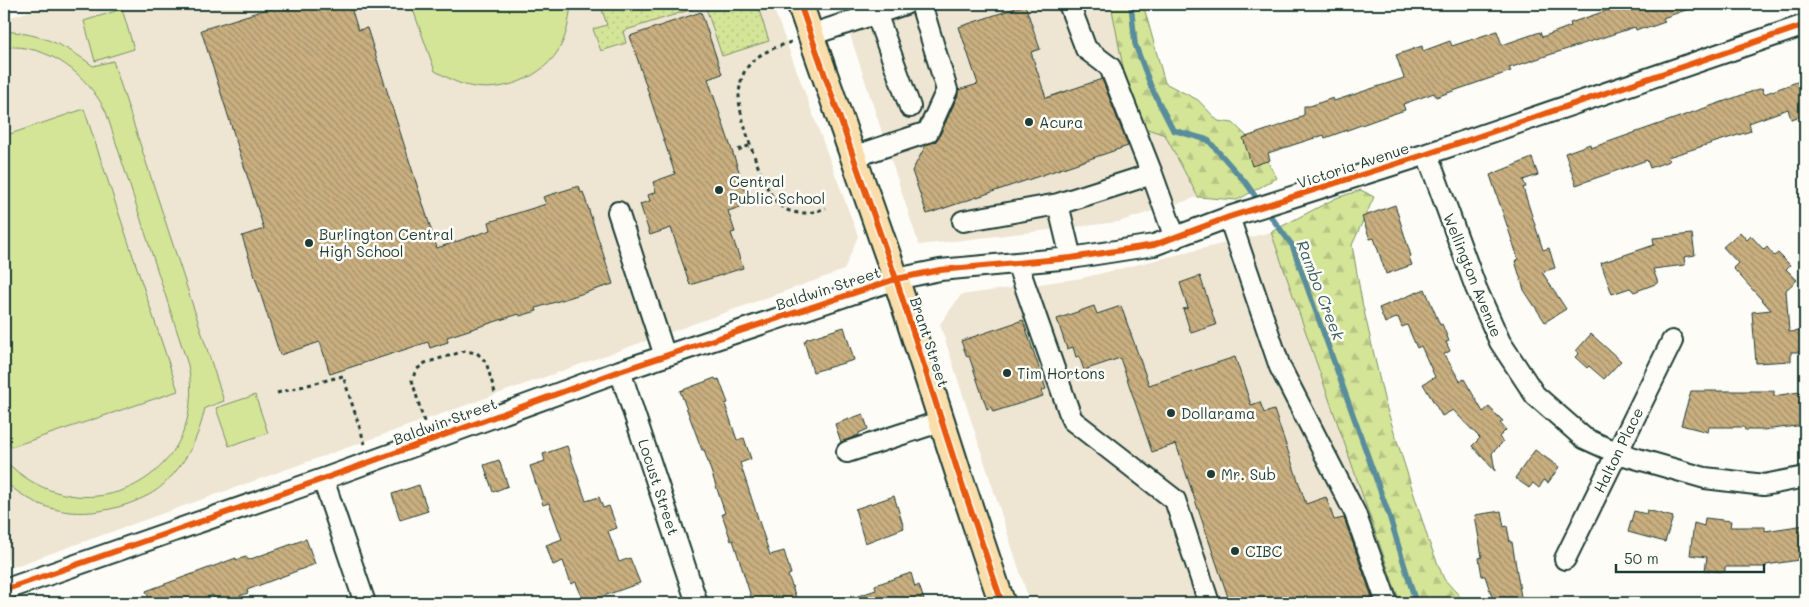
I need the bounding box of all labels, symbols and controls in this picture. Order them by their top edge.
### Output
place label: Acura [1039,112,1083,132]
marker: Acura [1023,116,1035,128]
street label: Victoria Avenue [1294,137,1412,193]
place label: Central Public School [729,171,825,208]
marker: Central Public School [713,184,725,196]
street label: Wellington Avenue [1439,210,1507,340]
place label: Burlington Central High School [319,224,454,261]
marker: Burlington Central High School [303,237,315,249]
water label: Rambo Creek [1292,237,1350,343]
street label: Baldwin Street [773,262,883,314]
street label: Brant Street [906,294,954,390]
place label: Tim Hortons [1017,363,1105,383]
marker: Tim Hortons [1001,367,1013,379]
street label: Baldwin Street [390,393,500,449]
place label: Dollarama [1181,403,1255,423]
street label: Halton Place [1589,404,1647,496]
marker: Dollarama [1165,407,1177,419]
street label: Locust Street [634,436,684,538]
place label: Mr. Sub [1221,464,1276,484]
marker: Mr. Sub [1205,468,1217,480]
place label: CIBC [1245,541,1283,561]
scale bar [1616,542,1764,574]
marker: CIBC [1229,545,1241,557]
text: 50 m [1624,548,1659,568]

